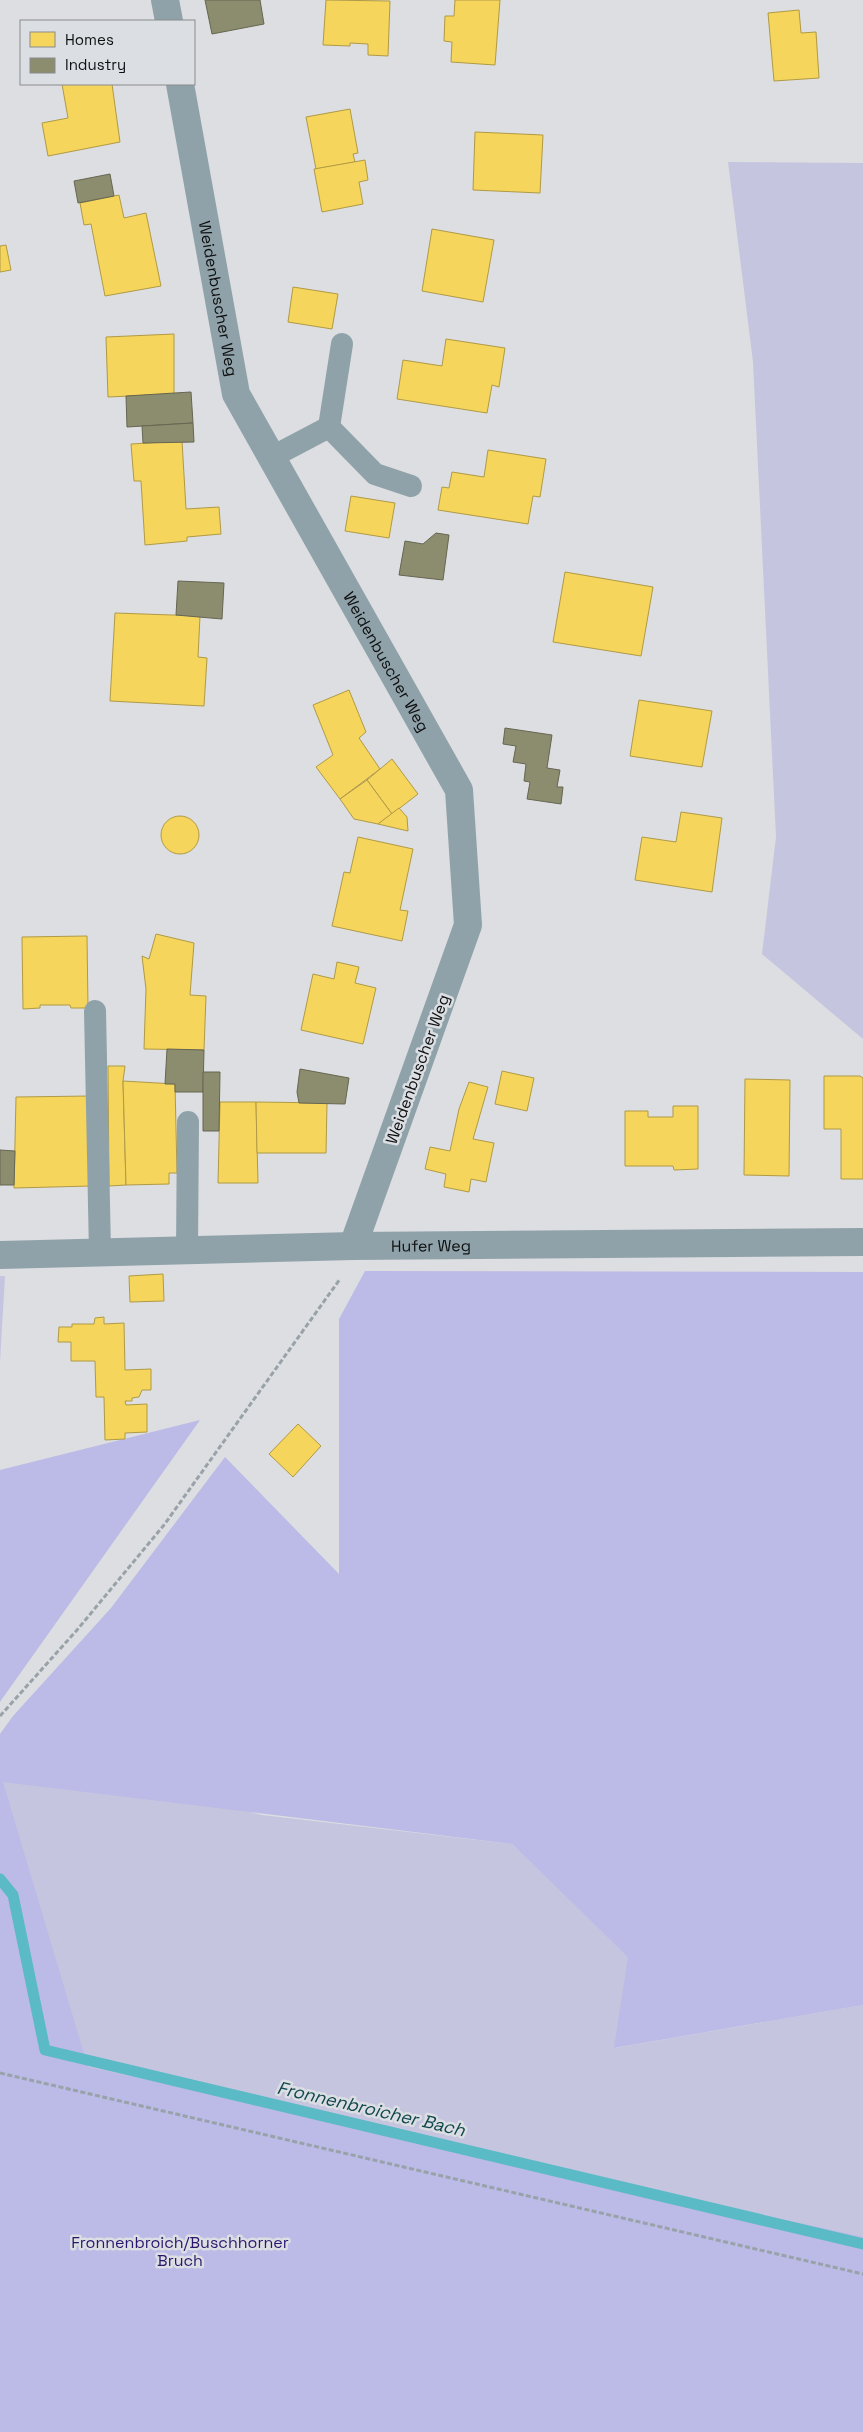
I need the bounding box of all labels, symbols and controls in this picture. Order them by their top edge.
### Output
legend [20,20,195,85]
text: Homes [65,30,114,49]
text: Industry [65,55,126,74]
street label: Weidenbuscher Weg [194,219,243,378]
street label: Weidenbuscher Weg [338,588,434,736]
street label: Weidenbuscher Weg [381,991,454,1147]
street label: Hufer Weg [391,1235,471,1257]
water label: Fronnenbroicher Bach [275,2076,468,2142]
park label: Fronnenbroich/Buschhorner Bruch [71,2232,289,2271]

